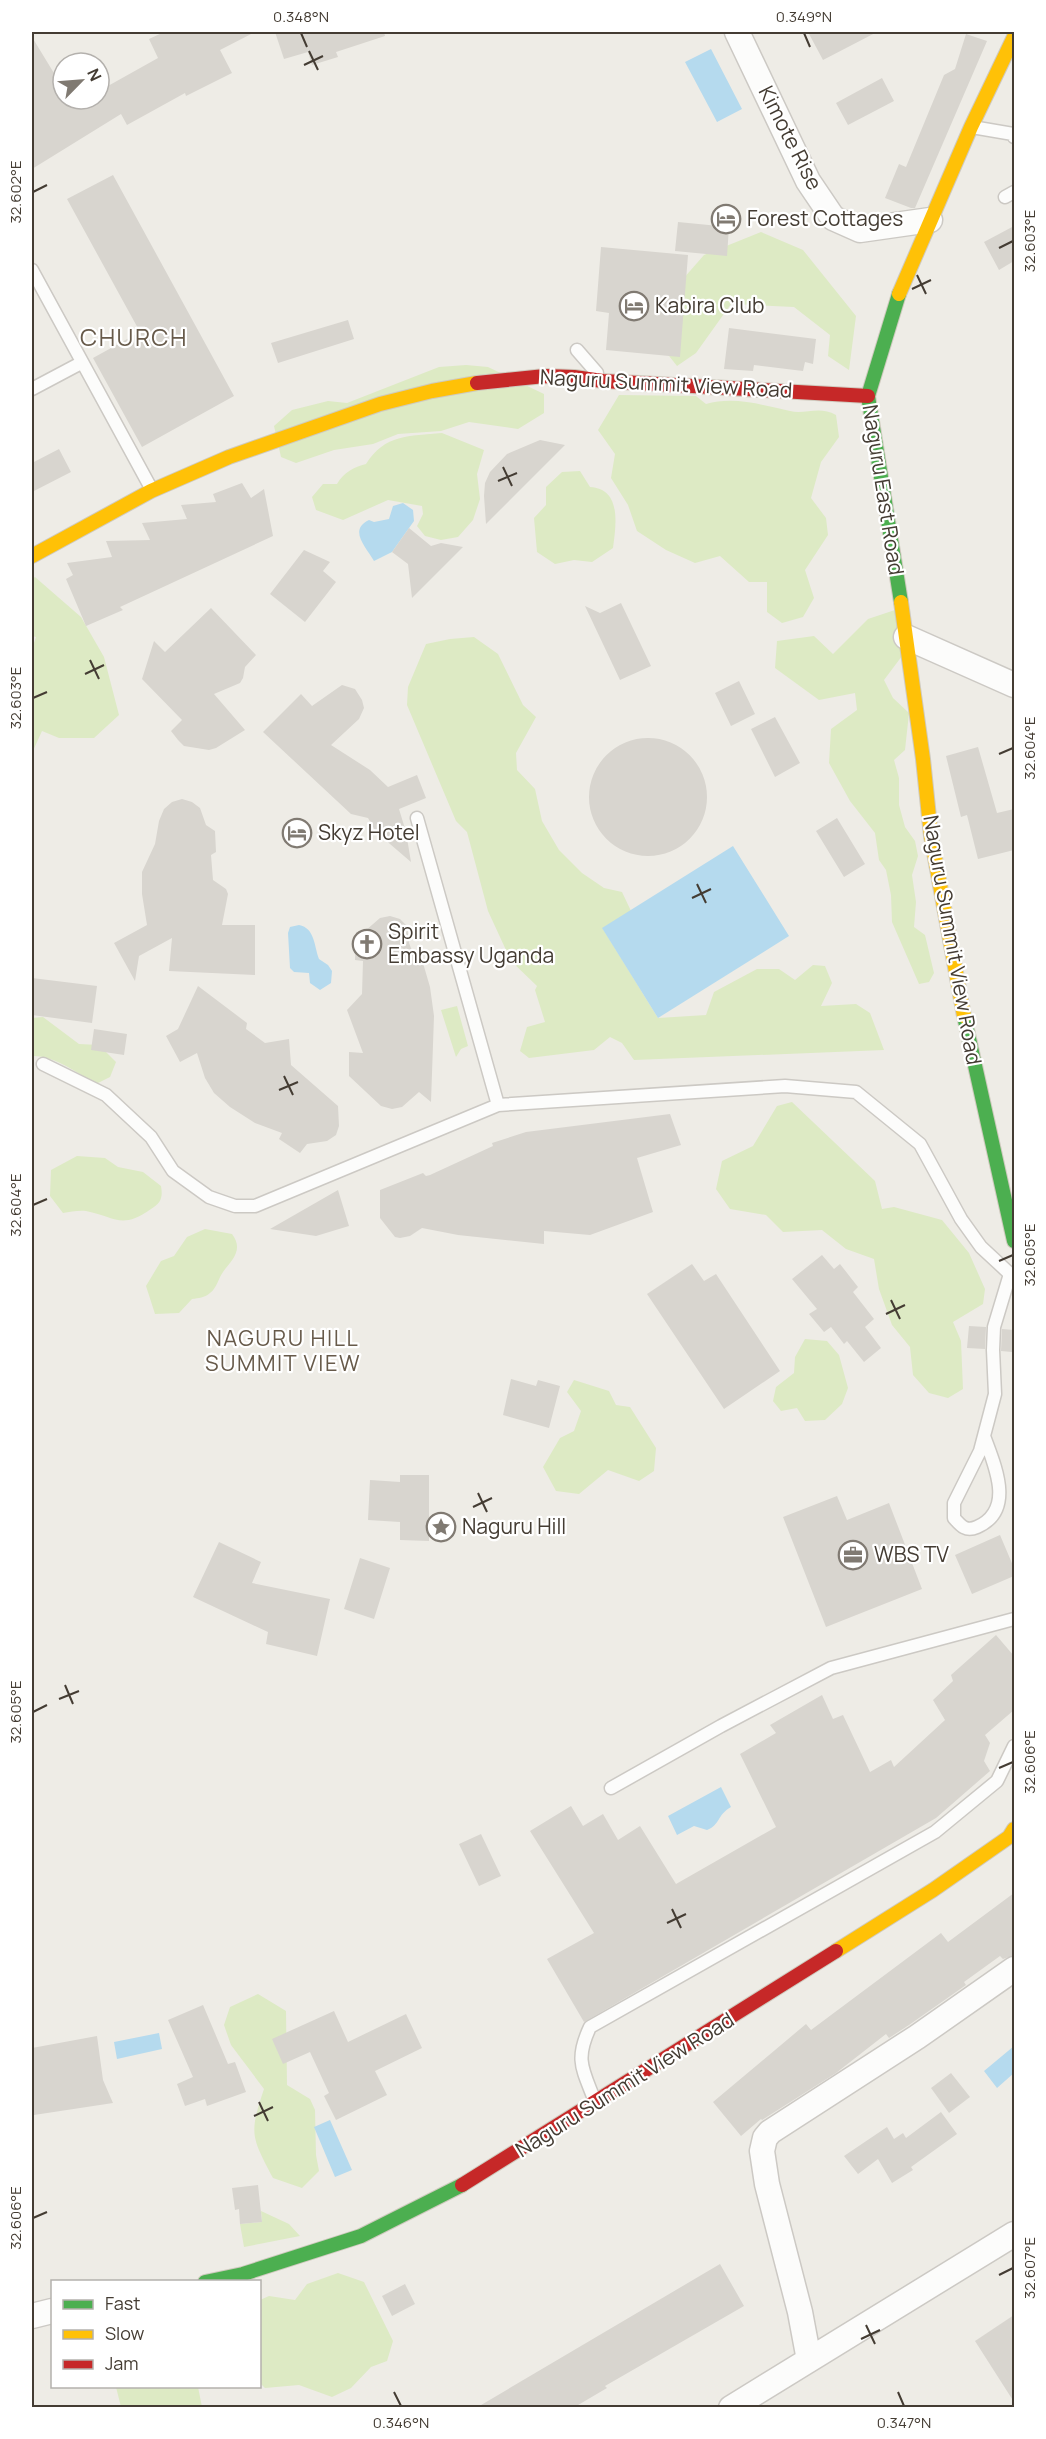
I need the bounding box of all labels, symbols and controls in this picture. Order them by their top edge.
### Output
text: 0.348°N [273,6,329,27]
text: 0.349°N [776,6,832,27]
north arrow [51,51,111,111]
text: N [82,65,107,85]
street label: Kimote Rise [753,81,829,194]
text: 32.602°E [5,161,26,223]
hotel icon: Forest Cottages [710,203,742,235]
place label: Forest Cottages [747,204,903,232]
text: 32.603°E [1019,210,1040,272]
hotel icon: Kabira Club [618,290,650,322]
place label: Kabira Club [655,291,764,319]
district label: CHURCH [80,320,188,353]
street label: Naguru Summit View Road [539,362,793,404]
street label: Naguru East Road [857,403,911,577]
text: 32.603°E [5,667,26,729]
text: 32.604°E [1019,716,1040,780]
street label: Naguru Summit View Road [917,813,989,1067]
hotel icon: Skyz Hotel [281,817,313,849]
place label: Skyz Hotel [318,818,420,846]
place label: Spirit Embassy Uganda [388,917,554,969]
church icon: Spirit Embassy Uganda [351,928,383,960]
text: 32.604°E [5,1173,26,1237]
text: 32.605°E [1019,1223,1040,1287]
district label: NAGURU HILL SUMMIT VIEW [205,1323,361,1378]
place icon: Naguru Hill [425,1511,457,1543]
place label: Naguru Hill [462,1512,566,1540]
office icon: WBS TV [837,1539,869,1571]
place label: WBS TV [874,1540,949,1568]
text: 32.605°E [5,1680,26,1744]
text: 32.606°E [1019,1730,1040,1794]
street label: Naguru Summit View Road [510,2005,739,2163]
text: 32.606°E [5,2186,26,2250]
text: 32.607°E [1019,2237,1040,2299]
legend [51,2280,261,2388]
text: Fast [105,2291,140,2315]
text: Slow [105,2321,145,2345]
text: Jam [105,2351,139,2375]
text: 0.346°N [373,2412,429,2433]
text: 0.347°N [877,2412,931,2433]

